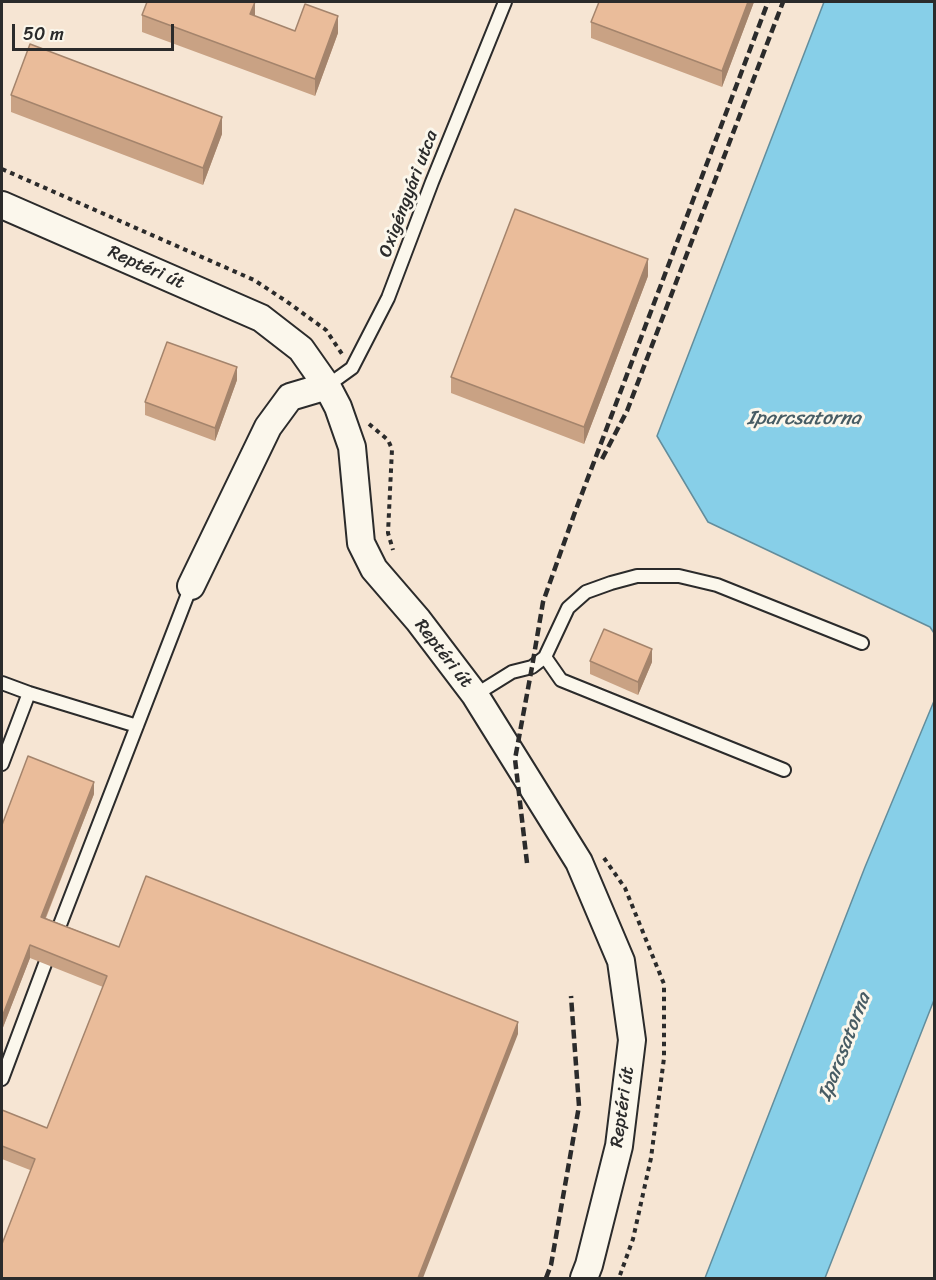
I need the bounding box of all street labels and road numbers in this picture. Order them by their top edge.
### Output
street label: Oxigéngyári utca [375,128,443,260]
street label: Reptéri út [104,242,188,294]
street label: Reptéri út [409,615,477,693]
street label: Reptéri út [607,1065,639,1149]

